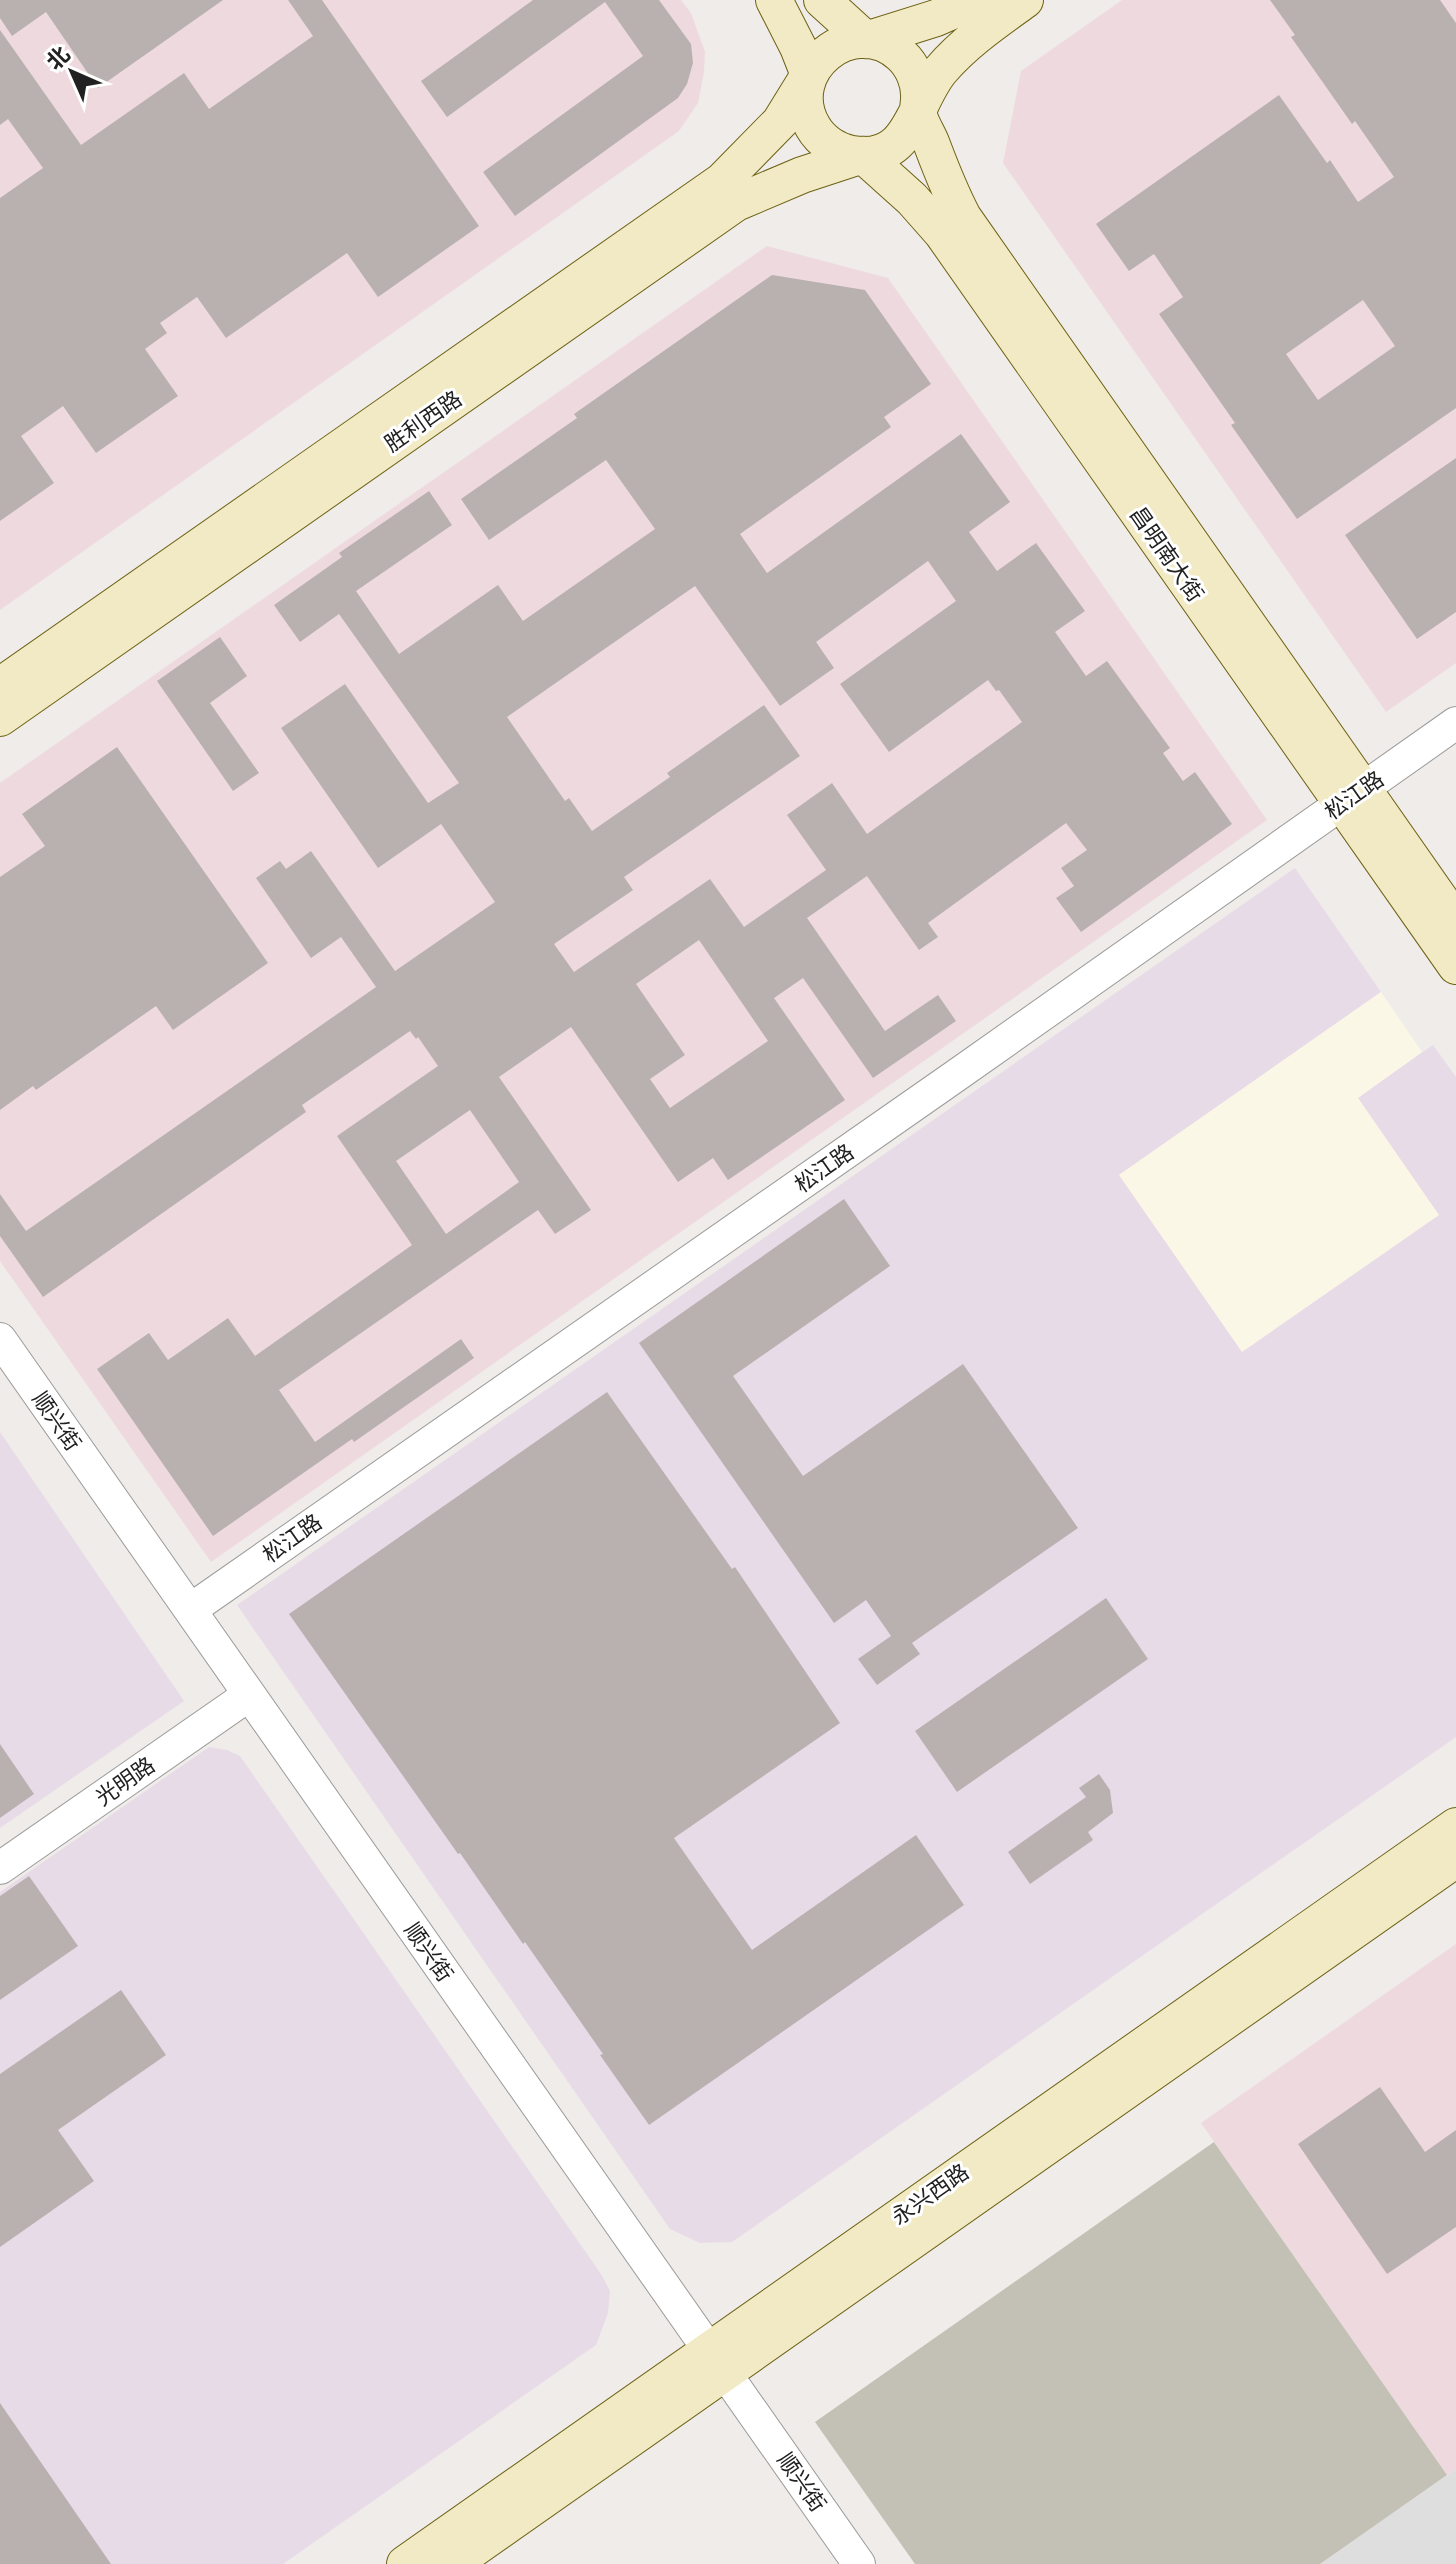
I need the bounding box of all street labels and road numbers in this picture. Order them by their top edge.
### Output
street label: 胜利西路 [380,386,467,458]
street label: 昌明南大街 [1124,502,1208,607]
street label: 松江路 [1320,766,1389,825]
street label: 松江路 [790,1139,859,1198]
street label: 顺兴街 [27,1387,86,1456]
street label: 松江路 [258,1509,327,1568]
street label: 光明路 [91,1752,160,1811]
street label: 顺兴街 [399,1918,458,1987]
street label: 永兴西路 [887,2159,974,2231]
street label: 顺兴街 [772,2448,831,2517]

